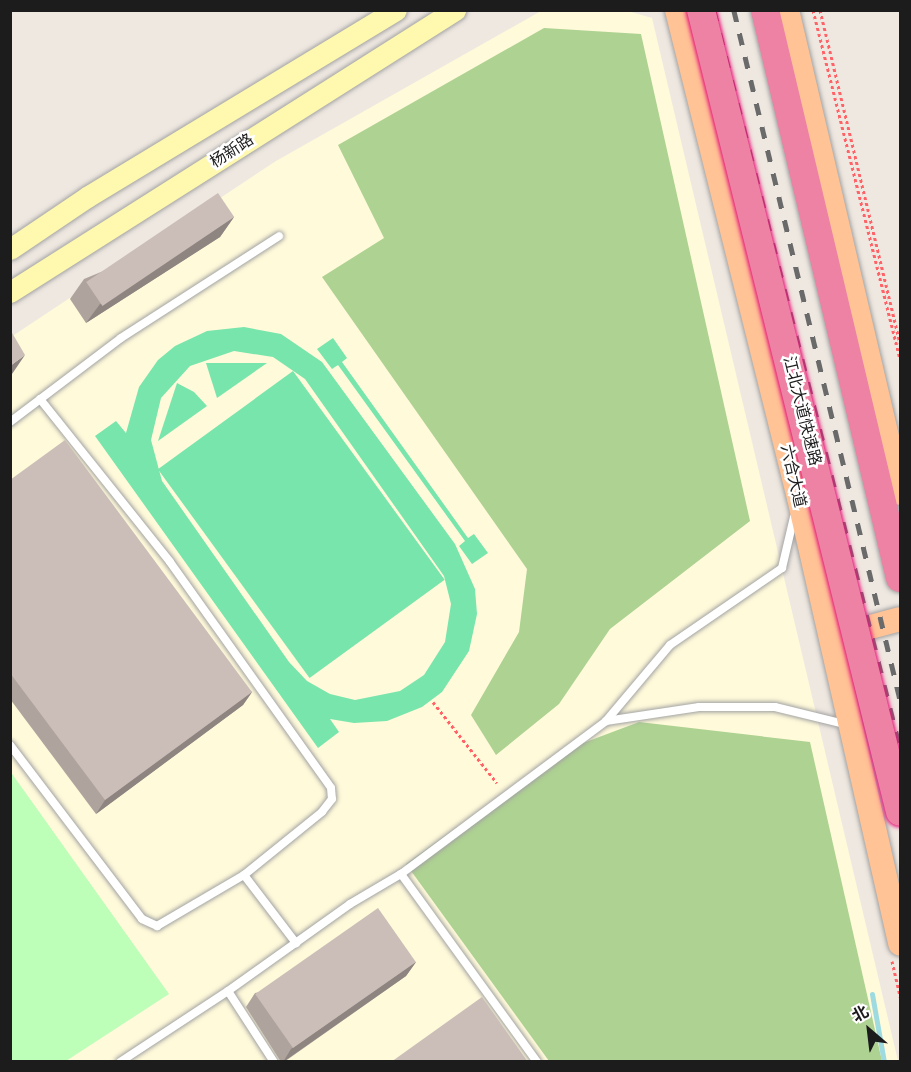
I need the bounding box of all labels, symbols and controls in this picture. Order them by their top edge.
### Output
street label: 杨新路 [207,130,257,172]
street label: 江北大道快速路 [779,354,825,468]
street label: 六合大道 [776,443,810,509]
north arrow [839,1000,899,1060]
text: 北 [849,1002,872,1026]

